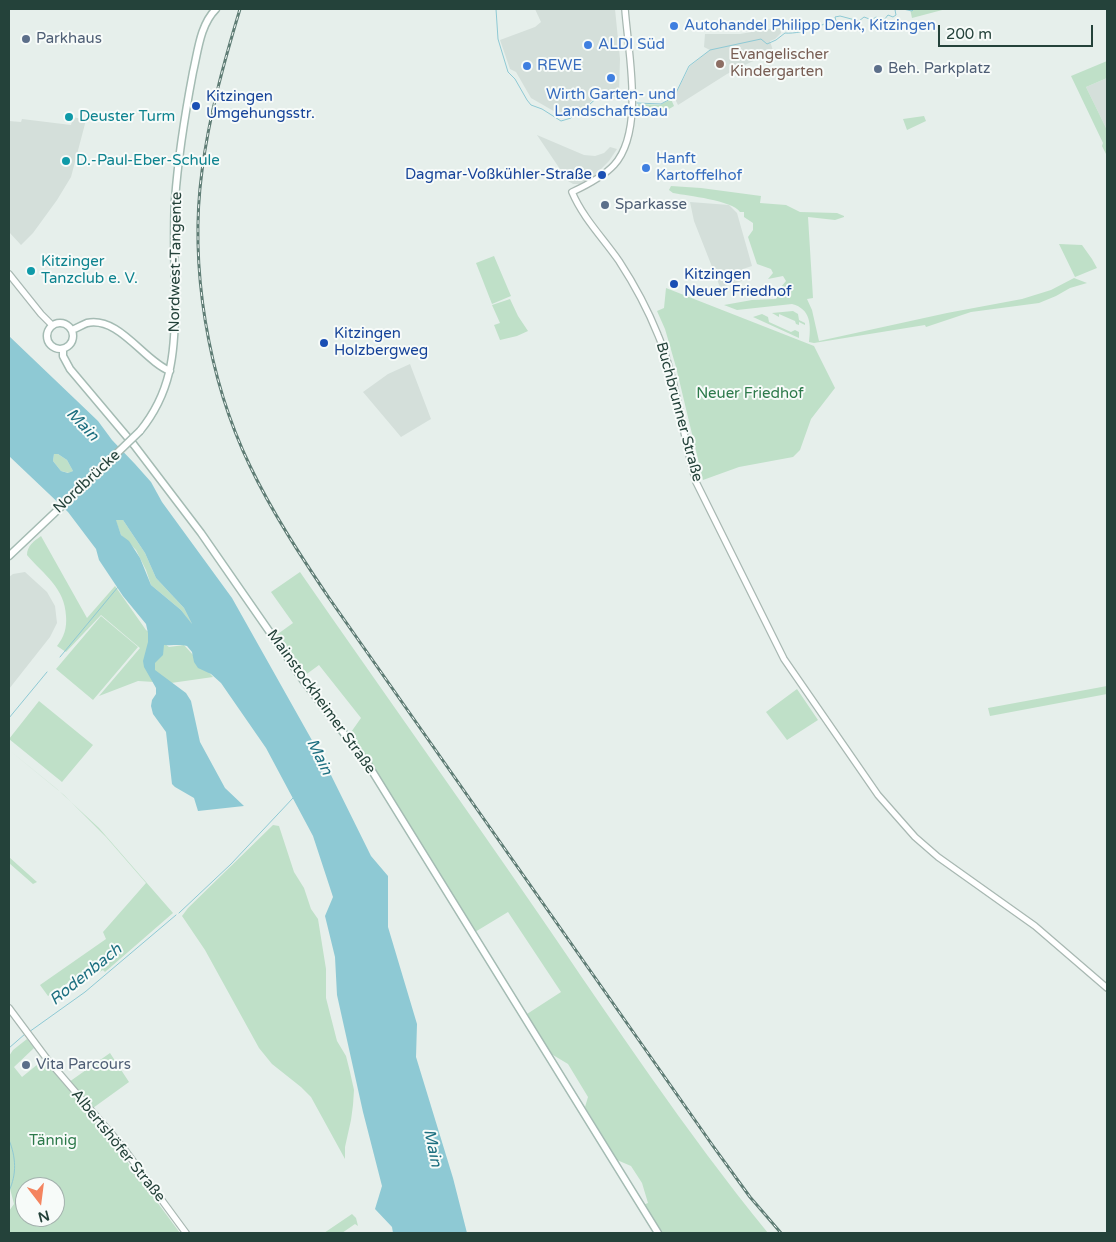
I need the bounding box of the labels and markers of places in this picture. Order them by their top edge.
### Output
place label: Autohandel Philipp Denk, Kitzingen [684,17,936,35]
marker: Autohandel Philipp Denk, Kitzingen [668,20,680,32]
place label: Parkhaus [36,30,102,48]
marker: Parkhaus [20,33,32,45]
place label: ALDI Süd [598,36,665,54]
marker: ALDI Süd [582,39,594,51]
place label: Evangelischer Kindergarten [730,46,829,81]
place label: REWE [537,57,582,75]
marker: Evangelischer Kindergarten [714,58,726,70]
marker: REWE [521,60,533,72]
place label: Beh. Parkplatz [888,60,990,78]
marker: Beh. Parkplatz [872,63,884,75]
marker: Wirth Garten- und Landschaftsbau [605,72,617,84]
place label: Wirth Garten- und Landschaftsbau [546,86,676,121]
place label: Kitzingen Umgehungsstr. [206,88,315,123]
marker: Kitzingen Umgehungsstr. [190,100,202,112]
place label: Deuster Turm [79,108,175,126]
marker: Deuster Turm [63,111,75,123]
place label: Hanft Kartoffelhof [656,150,742,185]
place label: D.-Paul-Eber-Schule [76,152,220,170]
marker: D.-Paul-Eber-Schule [60,155,72,167]
marker: Hanft Kartoffelhof [640,162,652,174]
place label: Dagmar-Voßkühler-Straße [405,166,592,184]
marker: Dagmar-Voßkühler-Straße [596,169,608,181]
place label: Sparkasse [615,196,687,214]
marker: Sparkasse [599,199,611,211]
place label: Kitzinger Tanzclub e. V. [41,253,138,288]
marker: Kitzinger Tanzclub e. V. [25,265,37,277]
place label: Kitzingen Neuer Friedhof [684,266,792,301]
marker: Kitzingen Neuer Friedhof [668,278,680,290]
place label: Kitzingen Holzbergweg [334,325,428,360]
marker: Kitzingen Holzbergweg [318,337,330,349]
place label: Vita Parcours [36,1056,131,1074]
marker: Vita Parcours [20,1059,32,1071]

